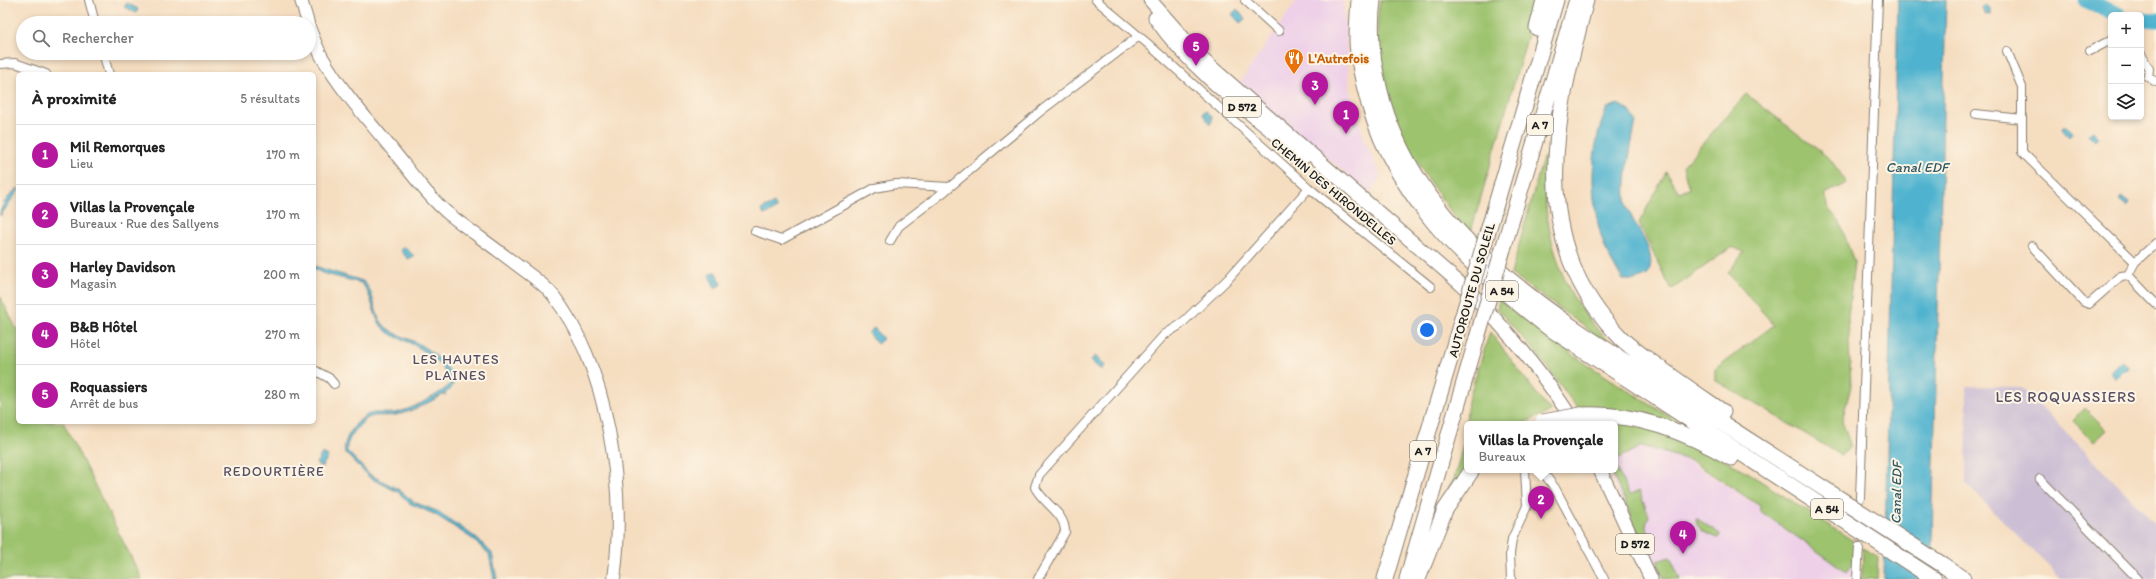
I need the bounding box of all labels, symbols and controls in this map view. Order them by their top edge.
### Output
map controls [2108,12,2144,120]
button: + [2108,12,2144,48]
search box [16,16,316,60]
icon: search [30,27,52,49]
text: Rechercher [62,29,134,47]
pin: 5 [1183,33,1209,66]
restaurant icon: L'Autrefois [1283,47,1305,75]
button: − [2108,48,2144,84]
place label: L'Autrefois [1308,51,1369,66]
pin: 3 [1302,72,1328,105]
button: layers [2108,84,2144,120]
text: À proximité [32,88,117,108]
text: 5 résultats [240,91,300,106]
road number: D 572 [1223,97,1261,117]
pin: 1 [1333,101,1359,134]
road number: A 7 [1527,115,1553,135]
street label: CHEMIN DES HIRONDELLES [1268,135,1399,248]
text: Mil Remorques [70,138,165,156]
text: 1 [42,147,48,162]
text: 170 m [266,147,300,162]
text: Lieu [70,156,93,171]
water label: Canal EDF [1886,159,1951,176]
text: Villas la Provençale [70,198,195,216]
text: 2 [42,207,48,222]
text: 170 m [266,207,300,222]
text: Bureaux · Rue des Sallyens [70,216,219,231]
street label: AUTOROUTE DU SOLEIL [1445,221,1498,359]
text: Harley Davidson [70,258,175,276]
text: 3 [41,267,49,282]
text: 200 m [263,267,300,282]
text: Magasin [70,276,117,291]
road number: A 54 [1486,281,1518,301]
text: B&B Hôtel [70,318,137,336]
your location [1417,320,1437,340]
text: 4 [41,327,49,342]
text: 270 m [265,327,300,342]
text: Hôtel [70,336,100,351]
district label: LES HAUTES PLAINES [413,351,500,384]
text: Roquassiers [70,378,147,396]
text: 5 [42,387,48,402]
text: 280 m [264,387,300,402]
district label: LES ROQUASSIERS [1995,388,2137,406]
text: Arrêt de bus [70,396,138,411]
popup [1464,421,1618,473]
text: Villas la Provençale [1479,431,1603,449]
road number: A 7 [1410,441,1436,461]
text: Bureaux [1479,449,1526,464]
water label: Canal EDF [1887,459,1906,524]
district label: REDOURTIÈRE [223,463,325,480]
pin: 2 [1528,486,1554,519]
road number: A 54 [1811,499,1843,519]
pin: 4 [1670,521,1696,554]
road number: D 572 [1616,534,1654,554]

